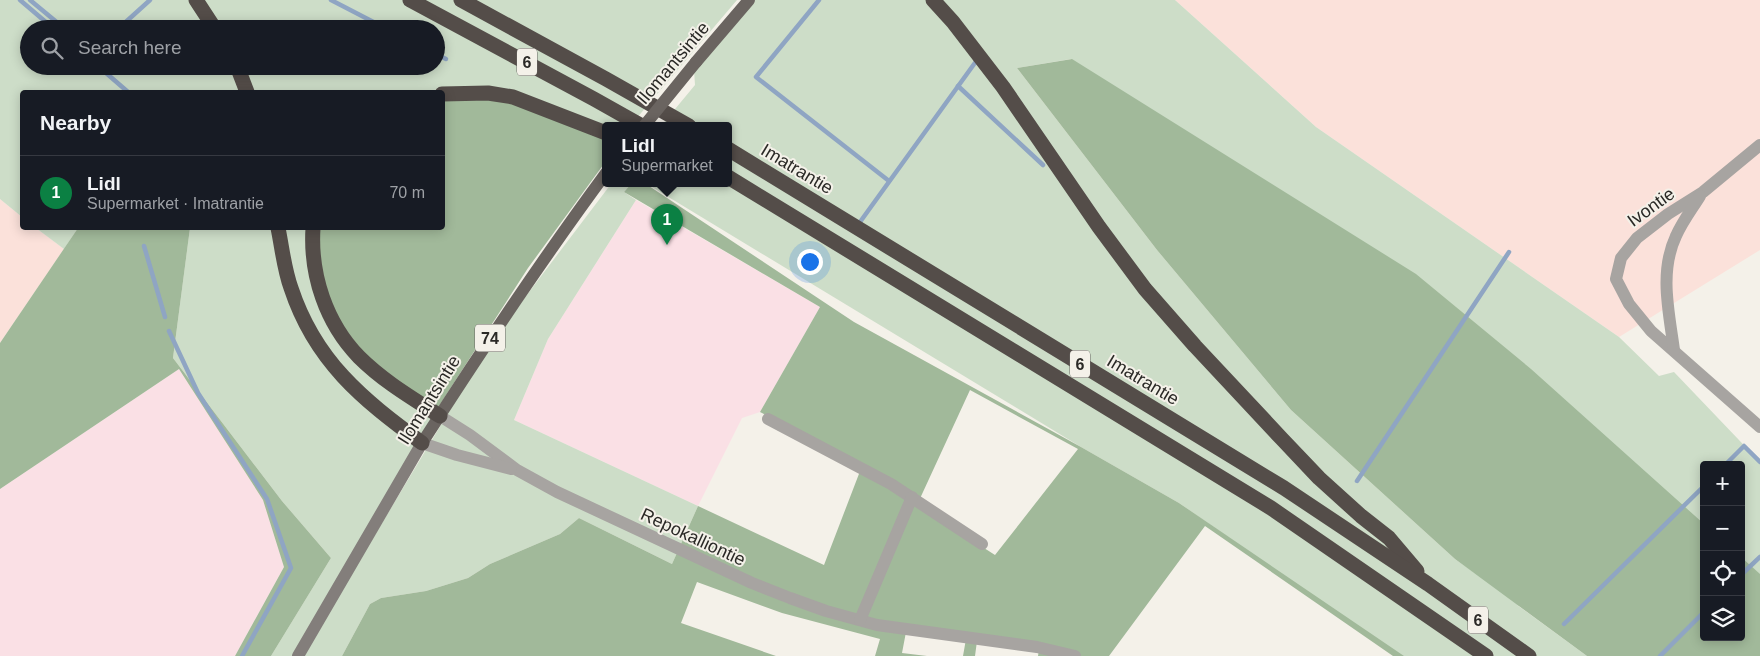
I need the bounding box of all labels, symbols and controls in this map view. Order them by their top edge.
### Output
street label: Ilomantsintie [633,18,713,108]
search box [20,20,445,75]
icon: search [38,34,66,62]
text: Search here [78,37,182,58]
road number: 6 [517,48,537,76]
text: Nearby [40,111,111,134]
popup [602,122,732,187]
text: Lidl [621,135,655,156]
street label: Imatrantie [758,140,836,198]
text: Supermarket [621,157,713,174]
text: Lidl [87,173,121,194]
street label: Ivontie [1624,183,1678,231]
text: 1 [52,184,60,201]
text: 70 m [389,184,425,201]
text: Supermarket · Imatrantie [87,195,264,212]
pin: 1 [651,204,683,245]
your location [797,249,823,275]
road number: 74 [475,324,505,352]
road number: 6 [1070,350,1090,378]
street label: Imatrantie [1104,351,1182,409]
street label: Ilomantsintie [394,352,464,448]
map controls [1700,461,1745,641]
button: + [1700,461,1745,506]
street label: Repokalliontie [638,504,748,570]
button: − [1700,506,1745,551]
button: locate [1700,551,1745,596]
button: layers [1700,596,1745,641]
road number: 6 [1468,606,1488,634]

